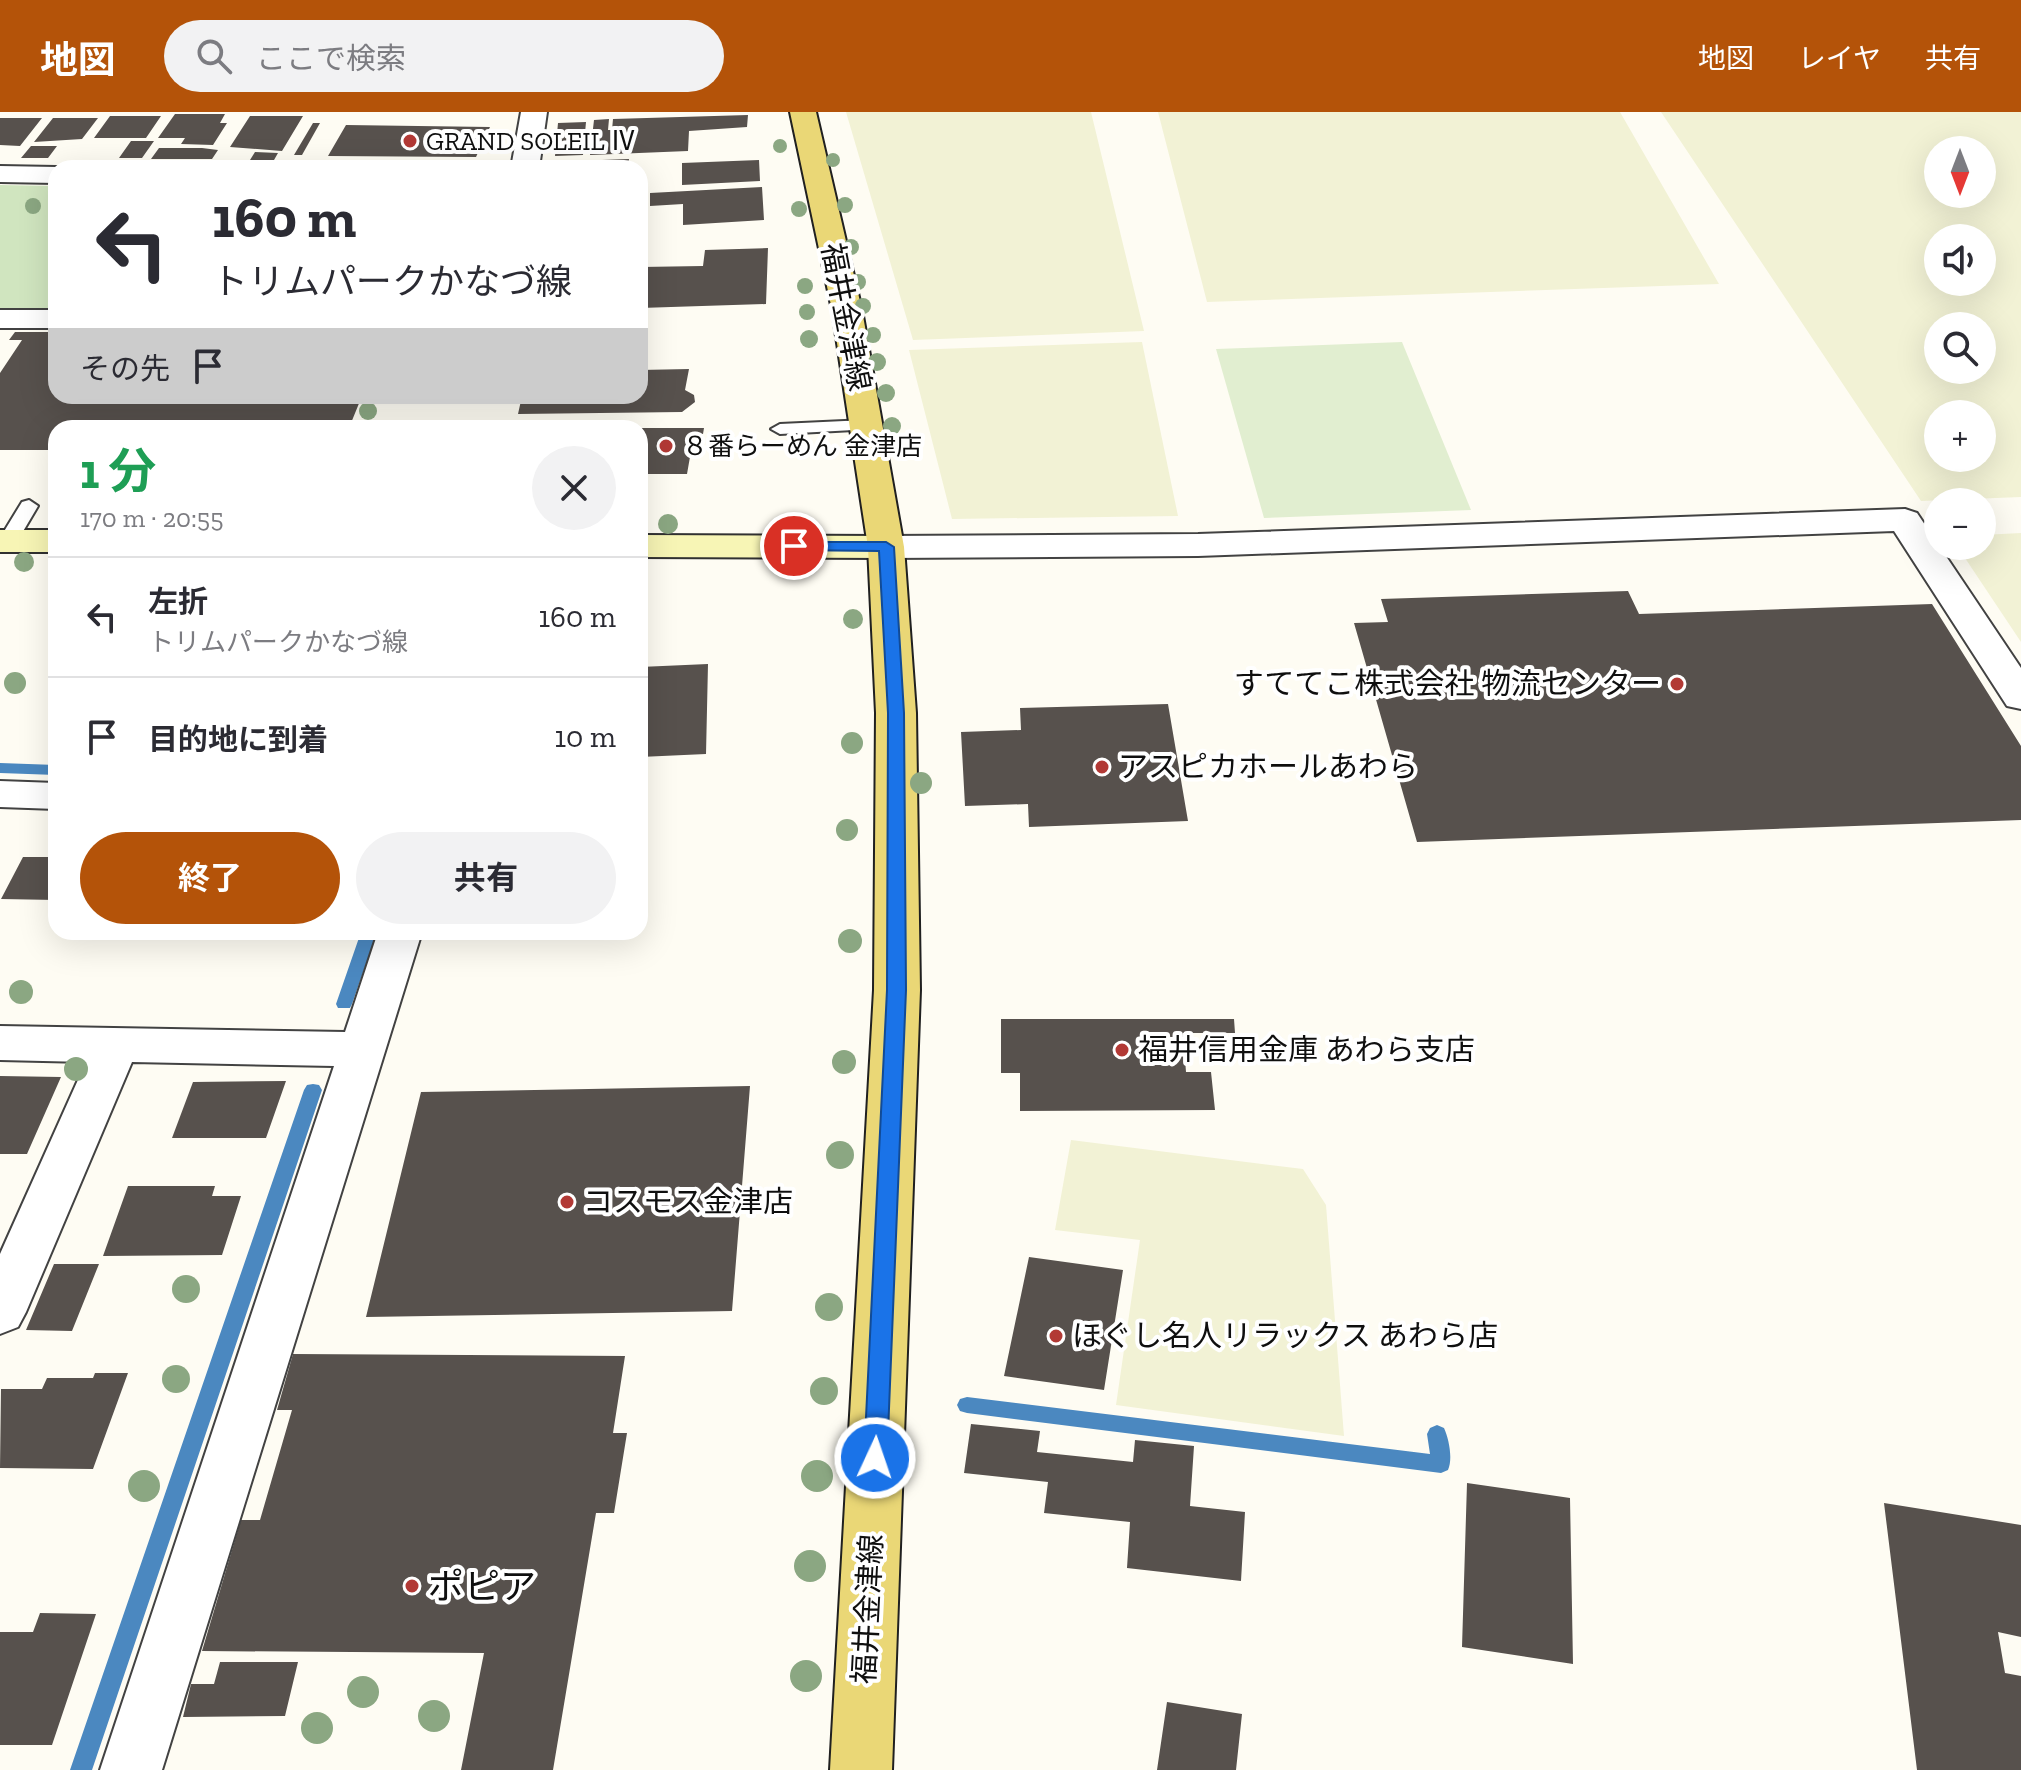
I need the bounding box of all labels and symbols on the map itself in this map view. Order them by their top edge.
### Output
place label: GRAND SOLEIL Ⅳ [426,125,636,157]
marker: GRAND SOLEIL Ⅳ [401,132,419,150]
north arrow [1924,136,1996,208]
street label: 福井金津線 [814,240,878,394]
place label: ８番らーめん 金津店 [682,430,922,462]
marker: ８番らーめん 金津店 [657,437,675,455]
pin [760,512,828,580]
place label: すててこ株式会社 物流センター [1234,666,1661,702]
marker: すててこ株式会社 物流センター [1668,675,1686,693]
place label: アスピカホールあわら [1118,749,1418,785]
marker: アスピカホールあわら [1093,758,1111,776]
place label: 福井信用金庫 あわら支店 [1138,1032,1475,1068]
marker: 福井信用金庫 あわら支店 [1113,1041,1131,1059]
place label: コスモス金津店 [583,1184,793,1220]
marker: コスモス金津店 [558,1193,576,1211]
place label: ほぐし名人リラックス あわら店 [1072,1318,1498,1354]
marker: ほぐし名人リラックス あわら店 [1047,1327,1065,1345]
position arrow [833,1416,917,1500]
street label: 福井金津線 [846,1533,890,1685]
place label: ポピア [428,1565,536,1608]
marker: ポピア [403,1577,421,1595]

